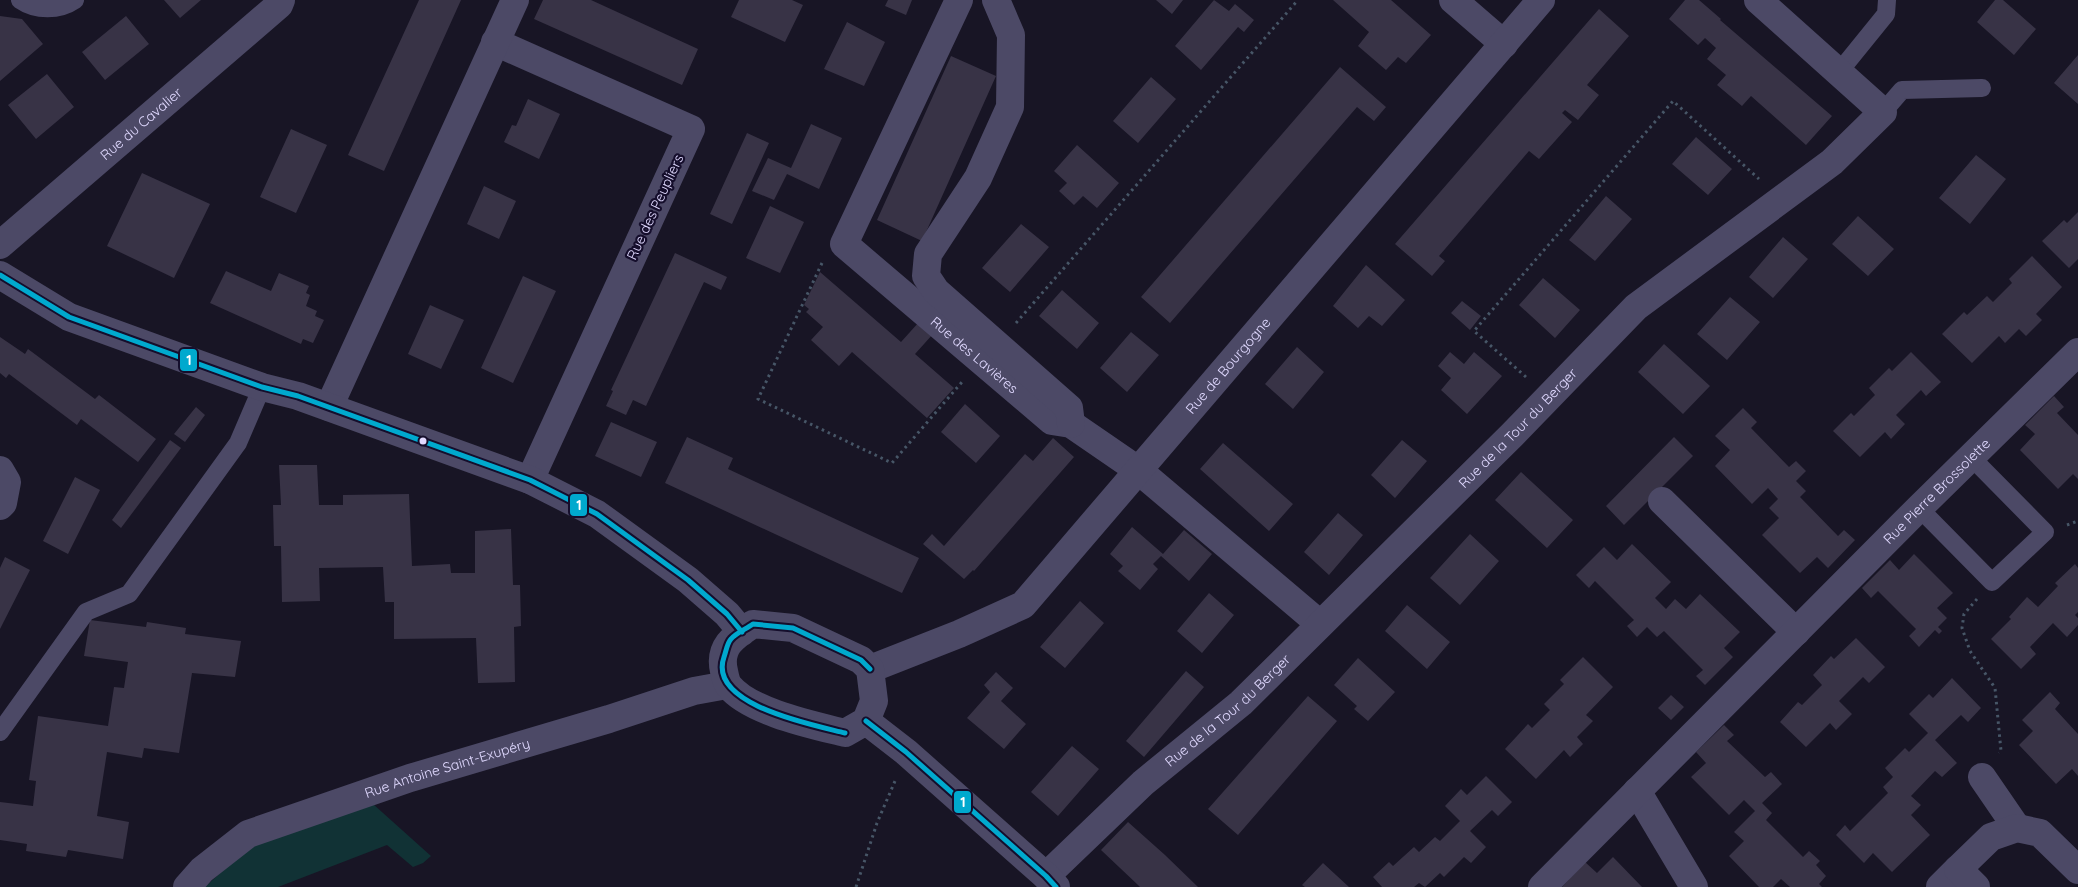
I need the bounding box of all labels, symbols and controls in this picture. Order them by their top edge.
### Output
street label: Rue du Cavalier [96,83,186,164]
street label: Rue des Peupliers [623,151,687,263]
street label: Rue des Lavières [927,313,1022,397]
street label: Rue de Bourgogne [1182,314,1274,418]
line badge: 1 [179,348,198,372]
text: 1 [186,351,192,369]
street label: Rue de la Tour du Berger [1455,364,1581,492]
street label: Rue Pierre Brossolette [1879,434,1994,548]
unlabelled marker [418,436,428,446]
line badge: 1 [569,493,588,517]
text: 1 [576,496,582,514]
street label: Rue de la Tour du Berger [1161,650,1295,771]
street label: Rue Antoine Saint-Exupéry [362,734,532,802]
line badge: 1 [953,790,972,814]
text: 1 [960,793,966,811]

